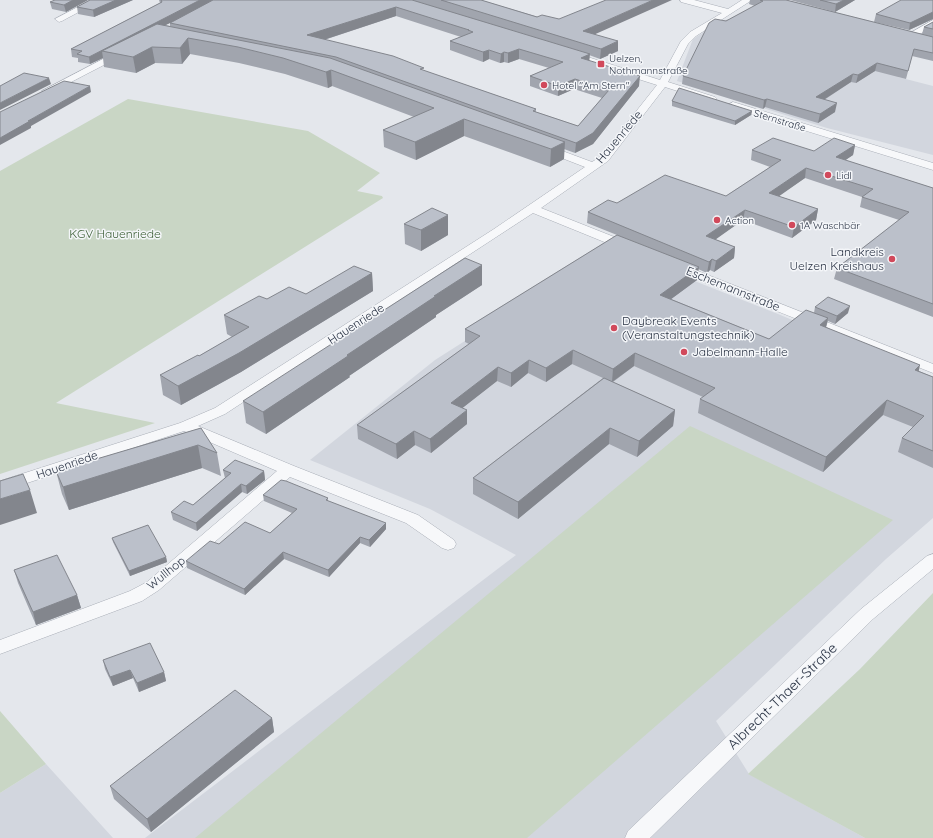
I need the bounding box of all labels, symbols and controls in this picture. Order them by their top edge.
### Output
place label: Uelzen, Nothmannstraße [609,52,688,77]
marker: Uelzen, Nothmannstraße [596,59,606,69]
place label: Hotel "Am Stern" [552,79,630,92]
marker: Hotel "Am Stern" [539,80,549,90]
street label: Sternstraße [752,106,808,135]
street label: Hauenriede [592,107,645,166]
place label: Lidl [836,169,852,182]
marker: Lidl [823,170,833,180]
place label: Action [725,214,754,227]
marker: Action [712,215,722,225]
place label: 1A Waschbär [800,219,860,232]
marker: 1A Waschbär [787,220,797,230]
park label: KGV Hauenriede [69,226,161,241]
place label: Landkreis Uelzen Kreishaus [790,244,884,273]
marker: Landkreis Uelzen Kreishaus [887,254,897,264]
street label: Eschemannstraße [684,263,782,314]
street label: Hauenriede [325,300,387,347]
place label: Daybreak Events (Veranstaltungstechnik) [622,313,754,342]
marker: Daybreak Events (Veranstaltungstechnik) [609,323,619,333]
place label: Jabelmann-Halle [692,344,788,359]
marker: Jabelmann-Halle [679,347,689,357]
street label: Hauenriede [34,447,100,482]
street label: Wullhop [143,553,188,593]
street label: Albrecht-Thaer-Straße [723,639,841,753]

